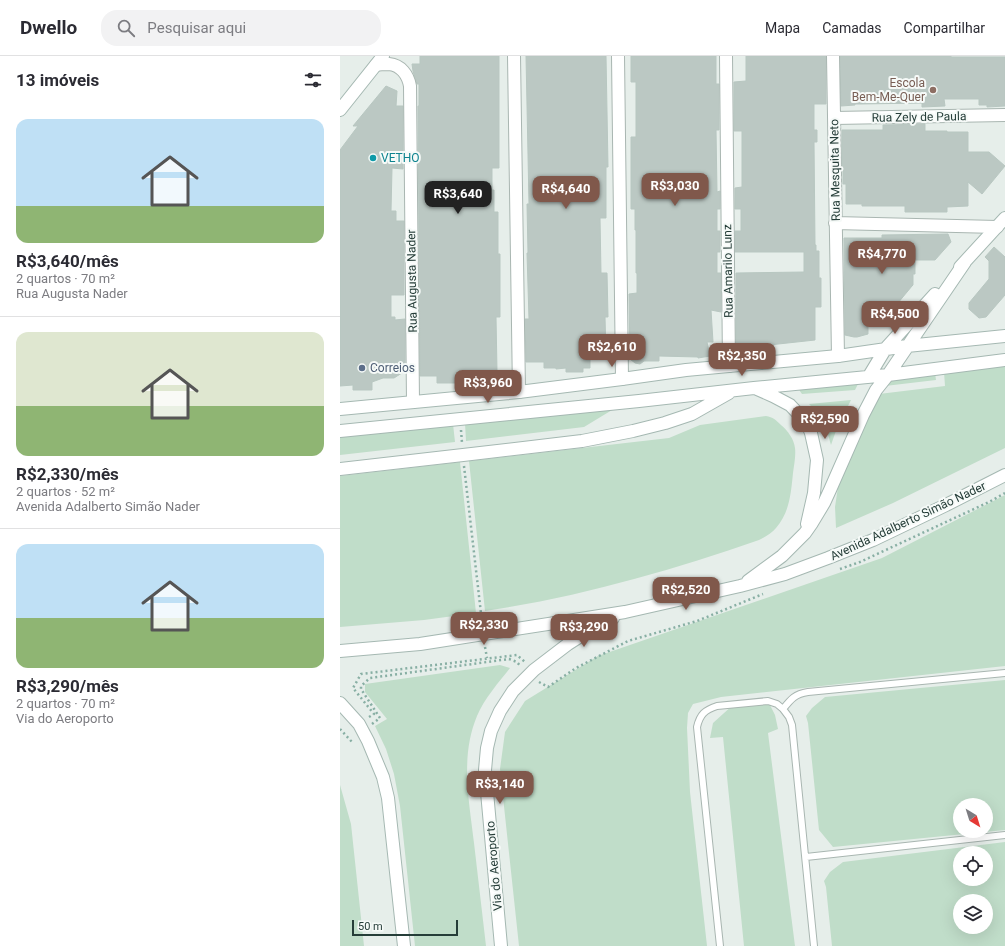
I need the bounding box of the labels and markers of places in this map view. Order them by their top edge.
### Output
place label: Escola Bem-Me-Quer [852,76,925,104]
marker: Escola Bem-Me-Quer [928,85,938,95]
place label: VETHO [381,151,420,165]
marker: VETHO [368,153,378,163]
pin: R$3,030 [638,173,712,207]
pin: R$4,640 [529,176,603,210]
pin: R$3,640 [421,181,495,215]
pin: R$4,770 [845,241,919,275]
pin: R$4,500 [858,301,932,335]
pin: R$2,610 [575,334,649,368]
pin: R$2,350 [705,343,779,377]
place label: Correios [370,361,415,375]
marker: Correios [357,363,367,373]
pin: R$3,960 [451,370,525,404]
pin: R$2,590 [788,406,862,440]
pin: R$2,520 [649,577,723,611]
pin: R$2,330 [447,612,521,646]
pin: R$3,290 [547,614,621,648]
pin: R$3,140 [463,771,537,805]

